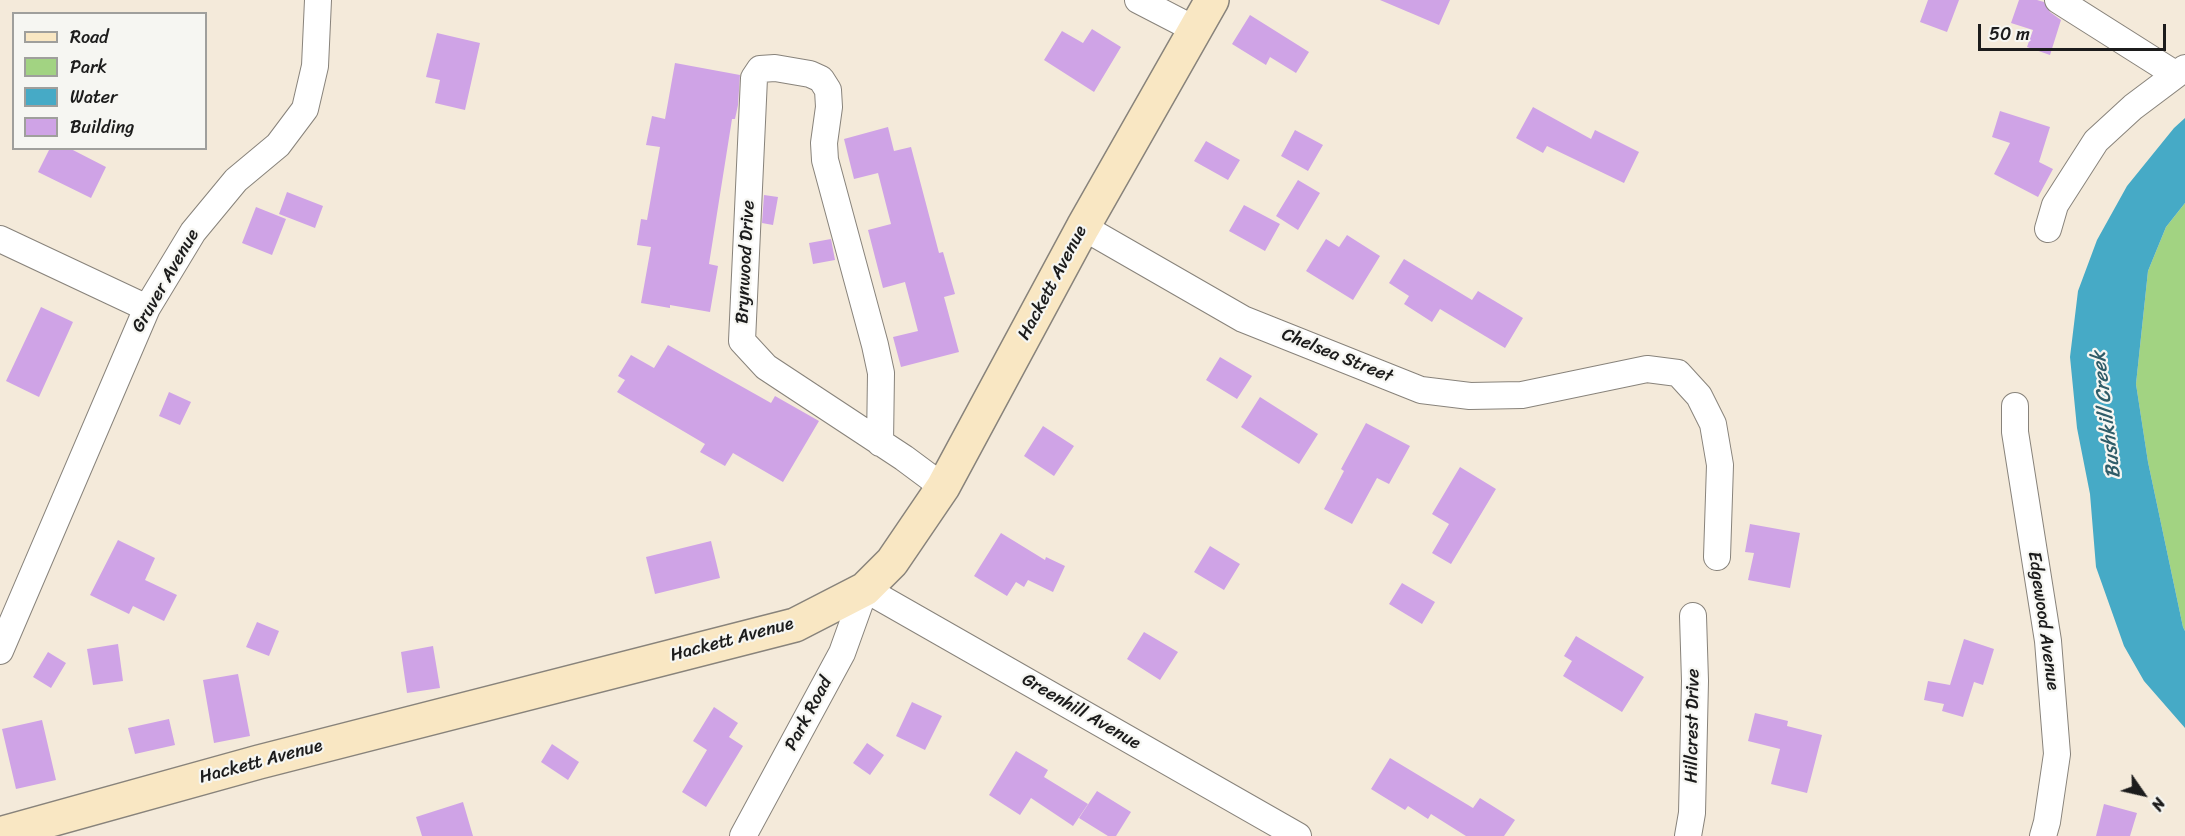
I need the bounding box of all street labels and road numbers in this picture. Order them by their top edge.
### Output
street label: Brynwood Drive [732,200,760,324]
street label: Hackett Avenue [1014,222,1092,344]
street label: Gruver Avenue [128,226,204,336]
street label: Chelsea Street [1278,324,1396,388]
street label: Edgewood Avenue [2023,550,2063,692]
street label: Hackett Avenue [668,613,796,667]
street label: Greenhill Avenue [1018,669,1144,755]
street label: Hillcrest Drive [1681,669,1705,783]
street label: Park Road [781,674,837,754]
street label: Hackett Avenue [197,735,325,789]

